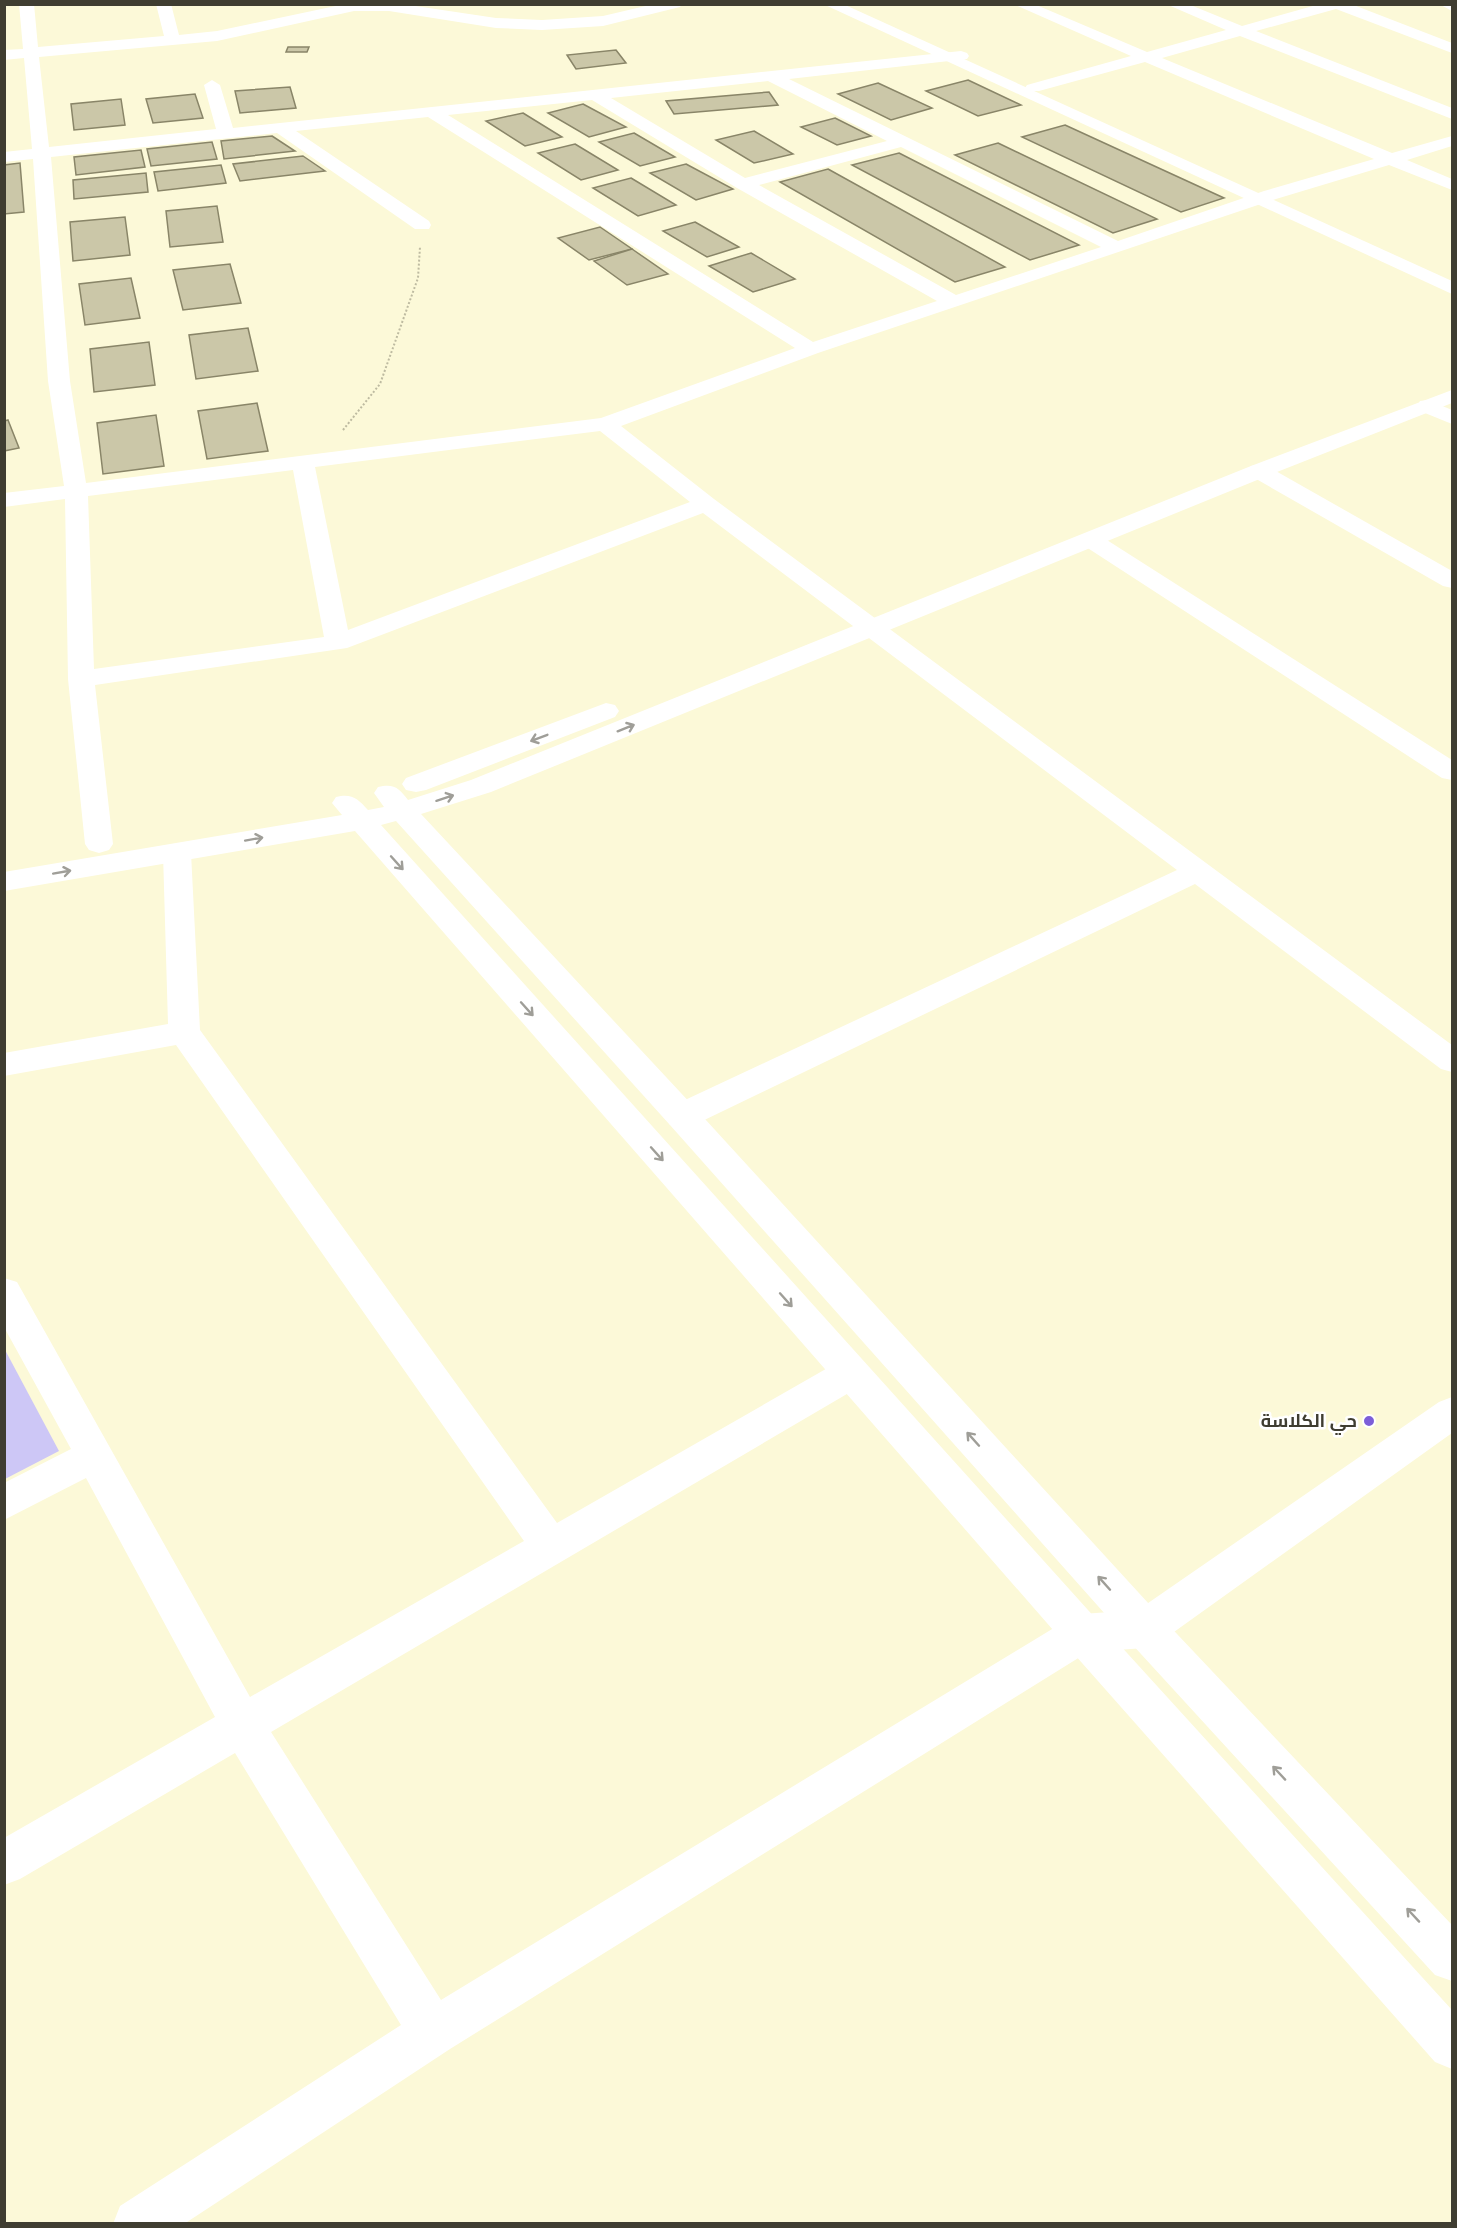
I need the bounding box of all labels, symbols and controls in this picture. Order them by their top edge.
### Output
one-way arrow [617,722,635,733]
one-way arrow [530,733,549,744]
one-way arrow [435,792,454,803]
one-way arrow [244,833,264,844]
one-way arrow [390,855,404,870]
one-way arrow [52,866,72,877]
one-way arrow [520,1001,534,1016]
one-way arrow [650,1147,664,1162]
one-way arrow [779,1292,793,1307]
place label: حي الكلاسة [1261,1410,1357,1436]
marker: حي الكلاسة [1362,1414,1376,1428]
one-way arrow [966,1432,980,1447]
one-way arrow [1097,1576,1111,1591]
one-way arrow [1272,1765,1287,1780]
one-way arrow [1406,1908,1420,1923]

